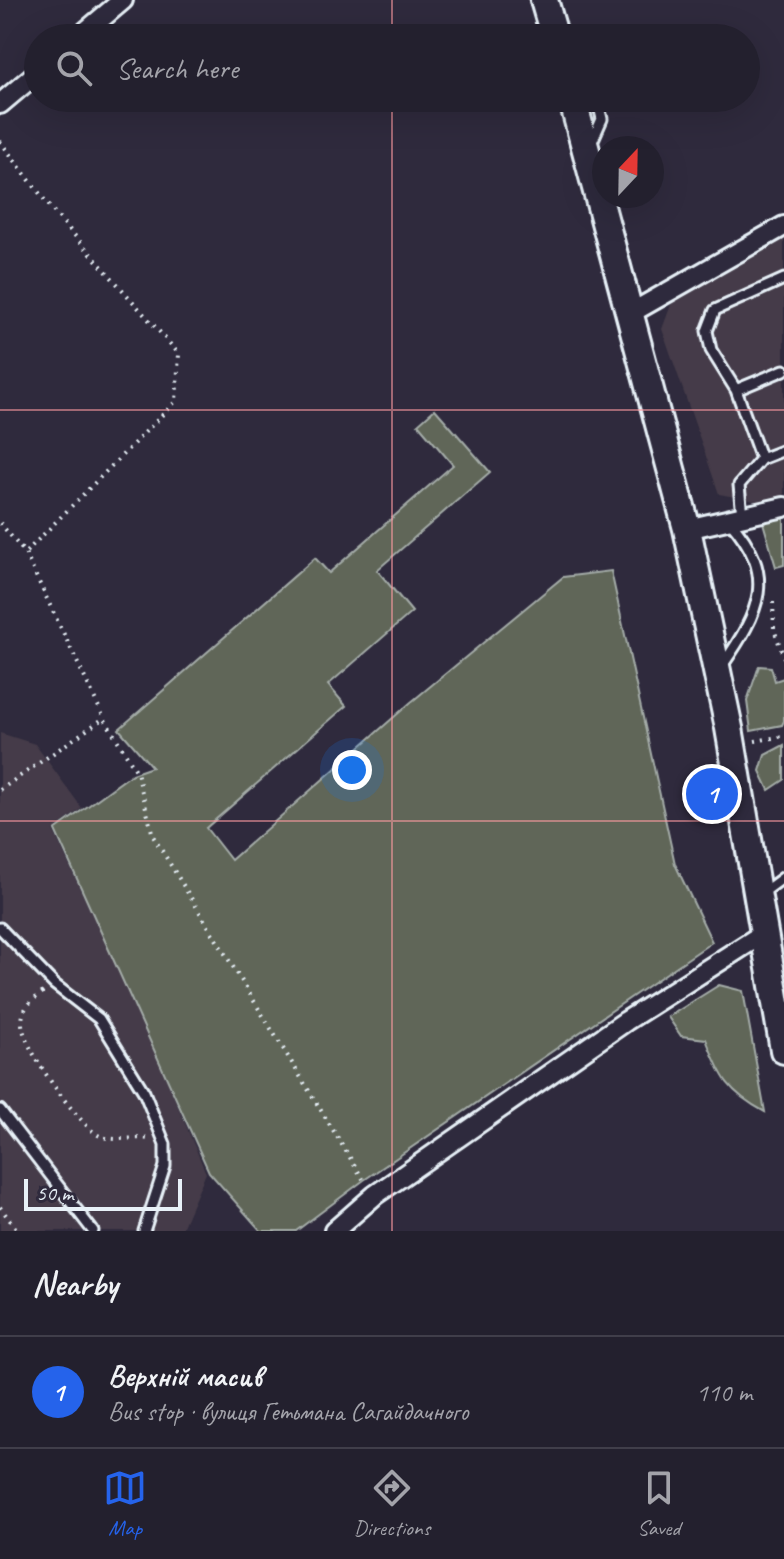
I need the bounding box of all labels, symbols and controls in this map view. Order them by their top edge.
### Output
search box [24,24,760,112]
icon: search [52,46,96,90]
text: Search here [116,49,238,87]
north arrow [592,136,664,208]
your location [332,750,372,790]
pin: 1 [686,764,738,824]
scale bar [24,1175,182,1211]
text: 50 m [36,1179,73,1207]
text: Nearby [32,1262,118,1305]
text: Верхній масив [108,1357,262,1395]
text: 1 [52,1376,64,1409]
text: 110 m [696,1376,752,1409]
text: Bus stop · вулиця Гетьмана Сагайдачного [108,1395,468,1428]
tab: Map [103,1466,147,1542]
tab: Directions [354,1466,430,1542]
tab: Saved [637,1466,681,1542]

